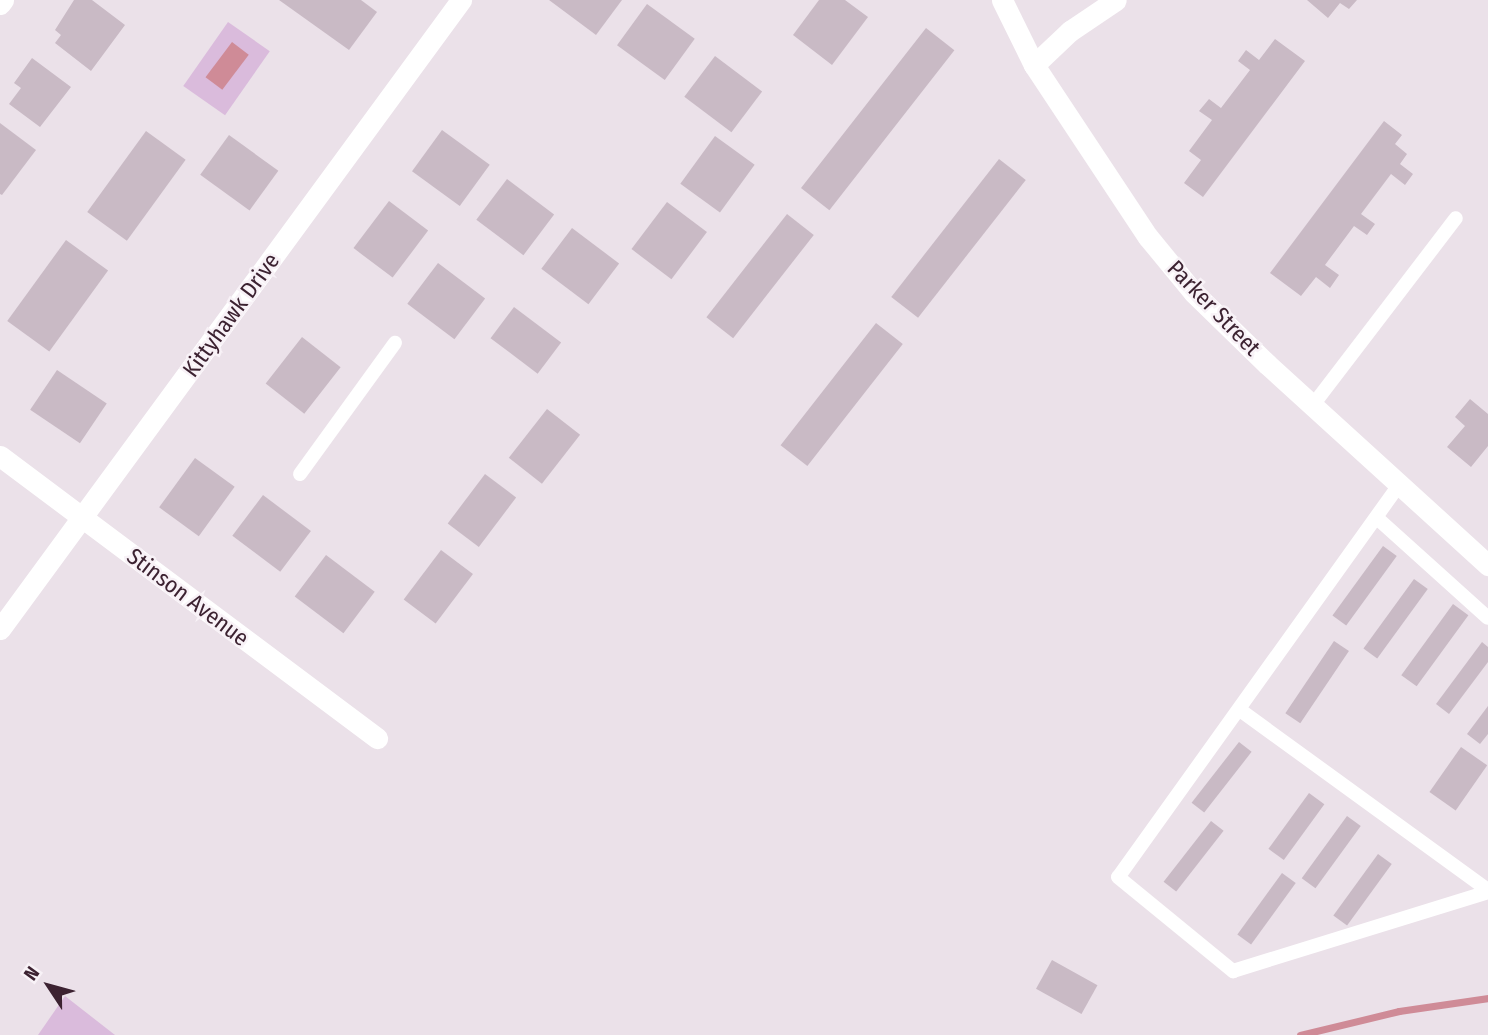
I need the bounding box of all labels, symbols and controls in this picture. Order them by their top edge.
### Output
street label: Kittyhawk Drive [177,248,285,382]
street label: Parker Street [1162,255,1266,361]
street label: Stinson Avenue [122,542,254,652]
north arrow [14,951,84,1021]
text: N [19,962,44,985]

